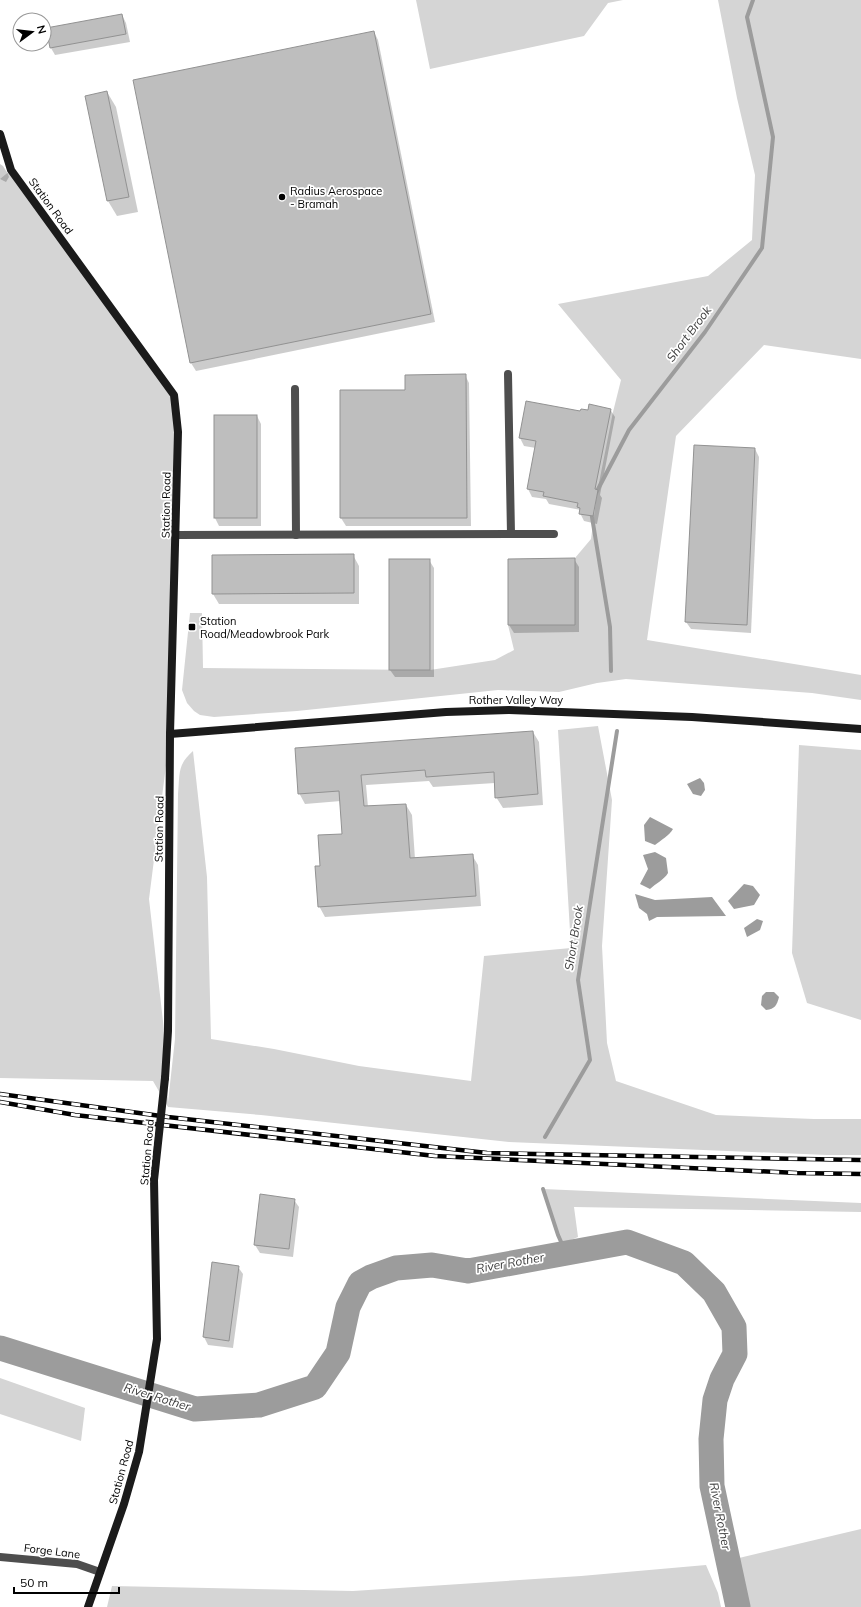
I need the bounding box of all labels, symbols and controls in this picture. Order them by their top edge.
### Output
north arrow [12,12,52,52]
text: N [34,24,49,35]
street label: Station Road [26,175,76,237]
place label: Radius Aerospace - Bramah [290,184,382,211]
marker: Radius Aerospace - Bramah [277,192,287,202]
water label: Short Brook [663,302,715,364]
street label: Station Road [158,472,174,538]
place label: Station Road/Meadowbrook Park [200,614,330,641]
marker: Station Road/Meadowbrook Park [187,622,197,632]
street label: Rother Valley Way [469,693,563,707]
street label: Station Road [151,796,167,862]
water label: Short Brook [561,904,586,972]
street label: Station Road [137,1118,157,1186]
water label: River Rother [475,1249,546,1276]
water label: River Rother [122,1379,193,1414]
street label: Station Road [106,1438,136,1506]
water label: River Rother [707,1481,735,1552]
street label: Forge Lane [23,1541,81,1561]
scale bar [14,1569,119,1595]
text: 50 m [20,1575,48,1590]

